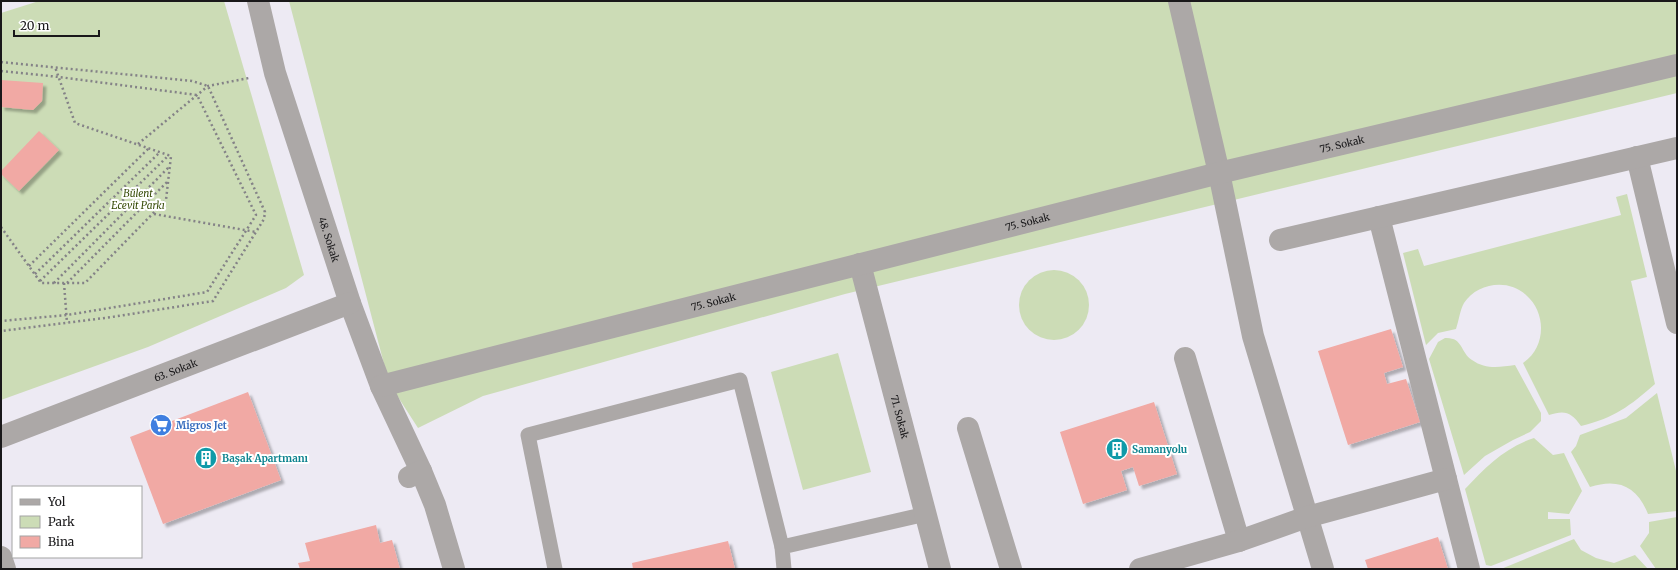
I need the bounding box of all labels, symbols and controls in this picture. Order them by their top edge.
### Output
scale bar [14,12,99,38]
text: 20 m [20,18,49,33]
street label: 75. Sokak [1318,132,1366,156]
park label: Bülent Ecevit Parkı [111,187,165,212]
street label: 75. Sokak [1004,210,1052,234]
street label: 48. Sokak [316,215,343,264]
street label: 75. Sokak [690,289,738,313]
street label: 63. Sokak [152,356,200,384]
street label: 71. Sokak [888,394,912,441]
supermarket icon: Migros Jet [148,412,174,438]
place label: Migros Jet [176,419,227,432]
building icon: Samanyolu [1104,436,1130,462]
place label: Samanyolu [1132,443,1188,456]
building icon: Başak Apartmanı [193,445,219,471]
place label: Başak Apartmanı [222,452,309,465]
legend [12,486,142,558]
text: Yol [47,494,66,509]
text: Park [48,514,75,529]
text: Bina [48,534,75,549]

